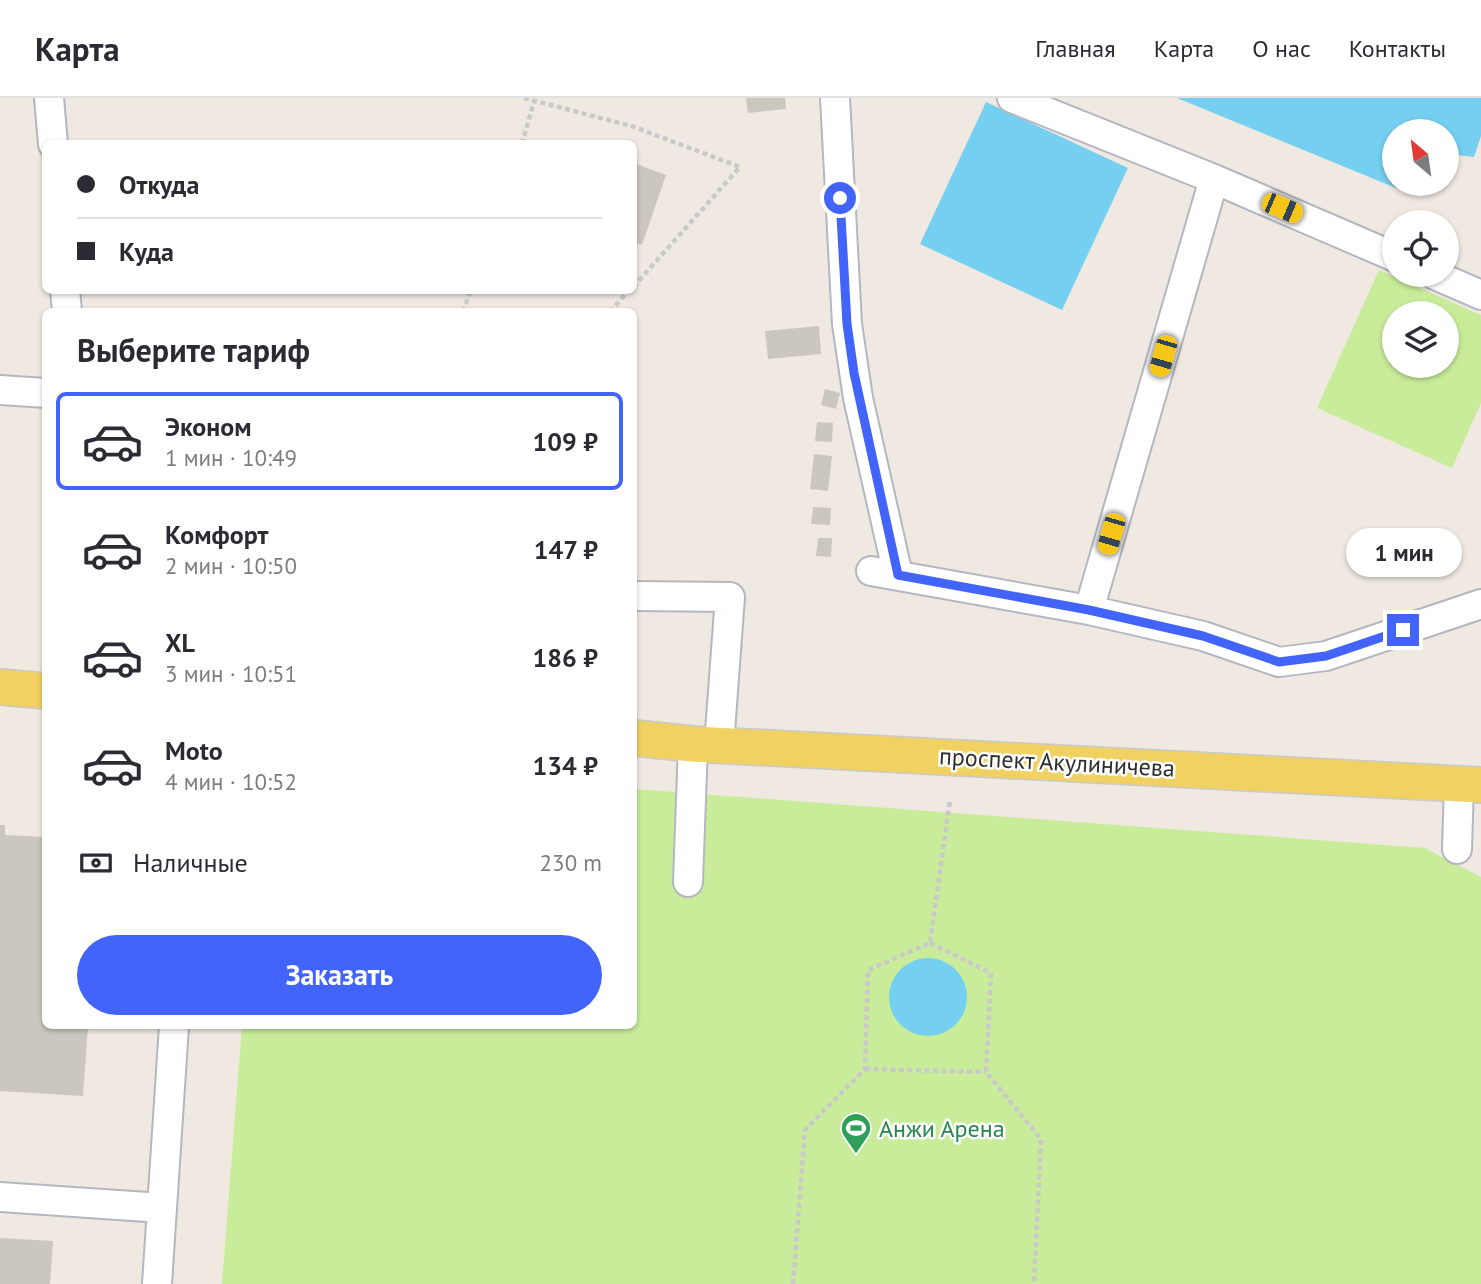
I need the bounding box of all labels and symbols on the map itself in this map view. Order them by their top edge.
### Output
north arrow [1382,119,1460,196]
route start [824,182,856,214]
car [1259,190,1306,226]
car [1148,333,1179,379]
car [1096,511,1127,557]
callout: 1 мин [1345,528,1461,578]
route end [1387,614,1419,646]
street label: проспект Акулиничева [938,740,1176,784]
sports icon: Анжи Арена [839,1111,873,1155]
place label: Анжи Арена [879,1113,1005,1144]

